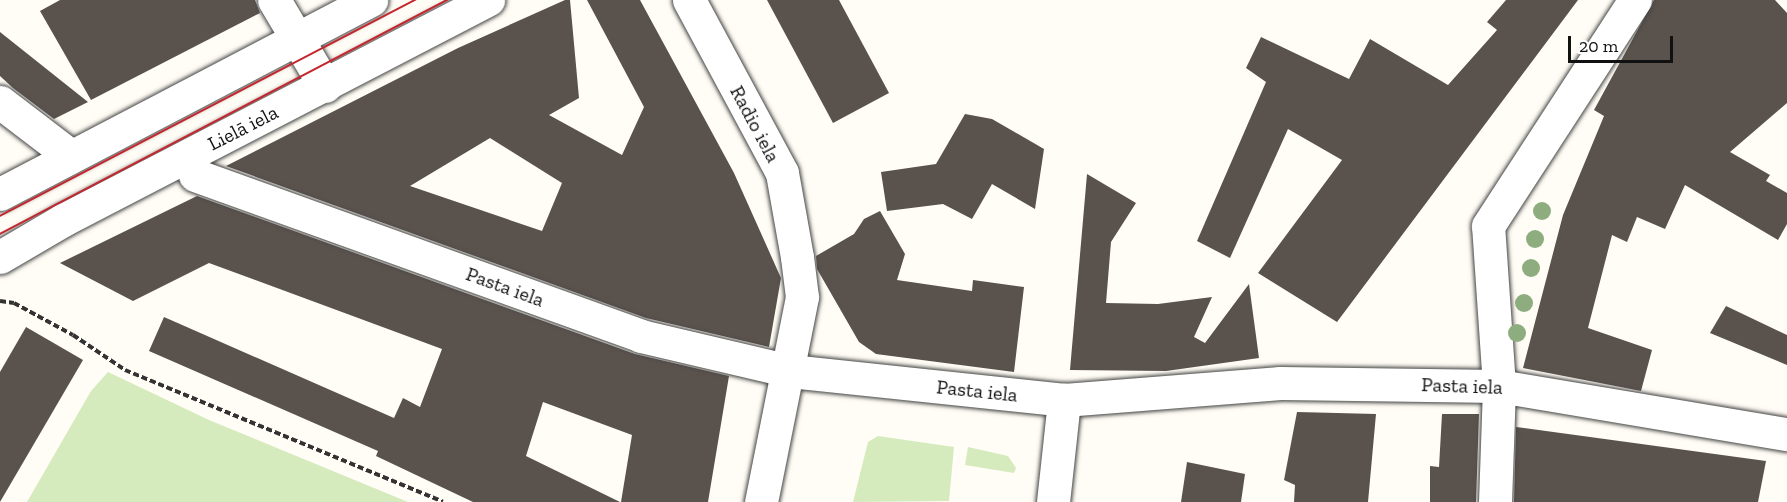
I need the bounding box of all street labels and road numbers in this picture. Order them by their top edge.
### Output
street label: Radio iela [725,82,785,166]
street label: Lielā iela [204,100,282,156]
street label: Pasta iela [463,262,547,312]
street label: Pasta iela [1421,373,1503,399]
street label: Pasta iela [935,375,1019,407]

